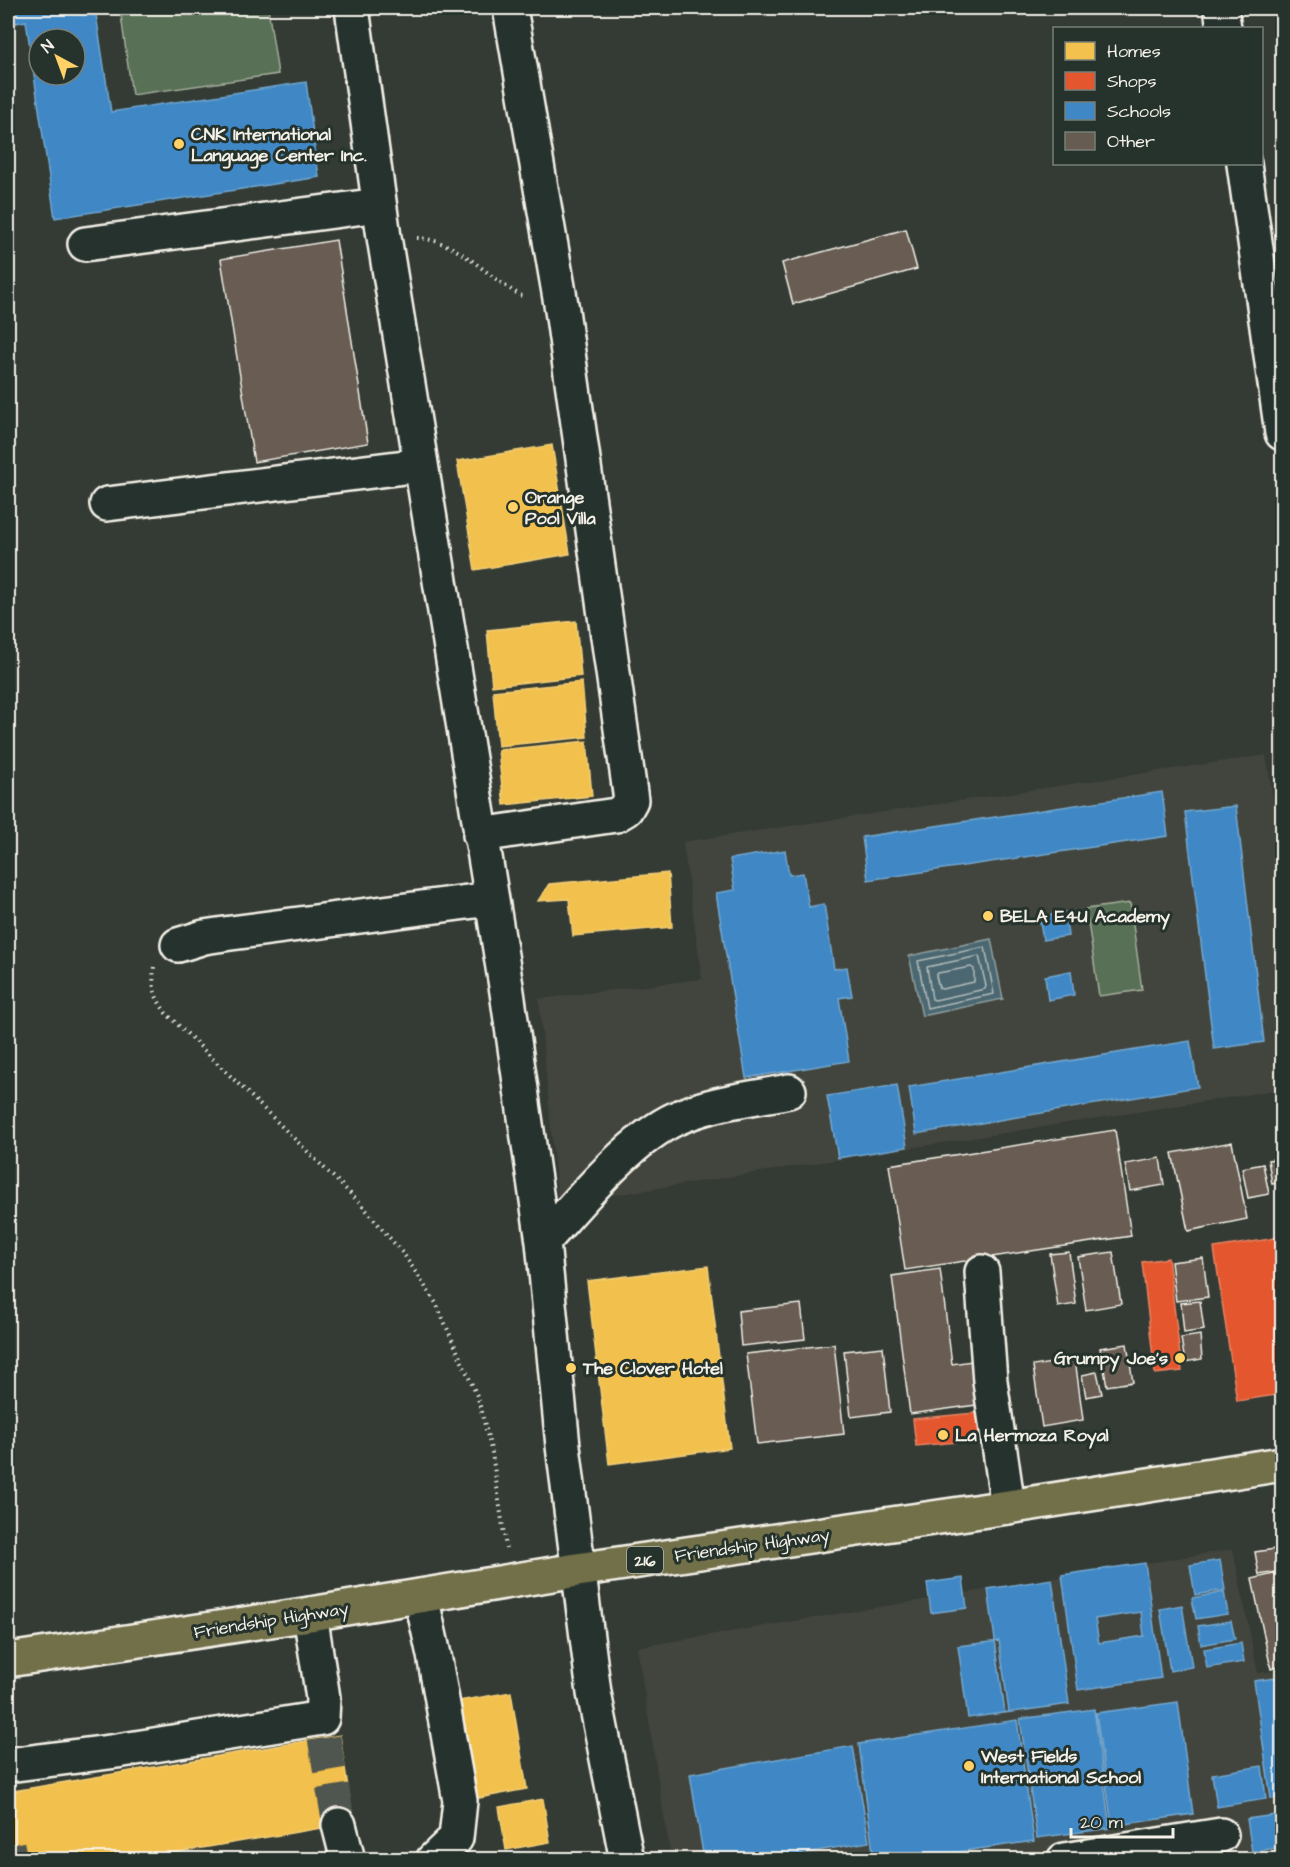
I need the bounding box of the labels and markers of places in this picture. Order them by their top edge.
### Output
place label: CNK International Language Center Inc. [191,122,367,169]
marker: CNK International Language Center Inc. [172,137,186,151]
place label: Orange Pool Villa [525,485,596,531]
marker: Orange Pool Villa [506,500,520,514]
place label: BELA E4U Academy [1000,904,1170,930]
marker: BELA E4U Academy [981,909,995,923]
place label: Grumpy Joe's [1054,1346,1168,1372]
marker: Grumpy Joe's [1173,1351,1187,1365]
place label: The Clover Hotel [582,1356,723,1381]
marker: The Clover Hotel [564,1361,578,1375]
place label: La Hermoza Royal [955,1423,1109,1449]
marker: La Hermoza Royal [936,1428,950,1442]
place label: West Fields International School [980,1744,1141,1790]
marker: West Fields International School [962,1759,976,1773]

